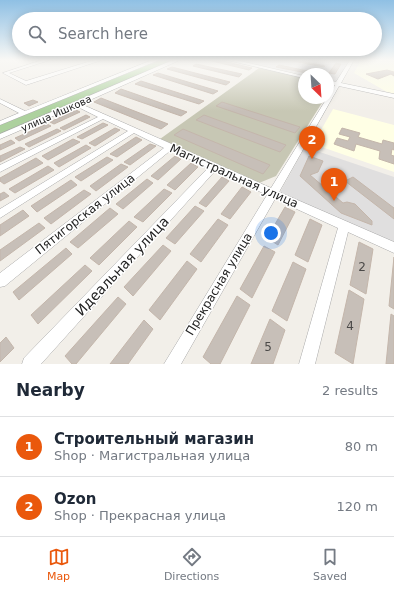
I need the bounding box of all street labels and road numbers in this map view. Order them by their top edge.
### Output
street label: улица Ишкова [19,93,93,134]
street label: Магистральная улица [167,141,301,211]
street label: Пятигорская улица [32,171,138,257]
street label: Идеальная улица [72,213,172,319]
street label: Прекрасная улица [183,230,255,338]

